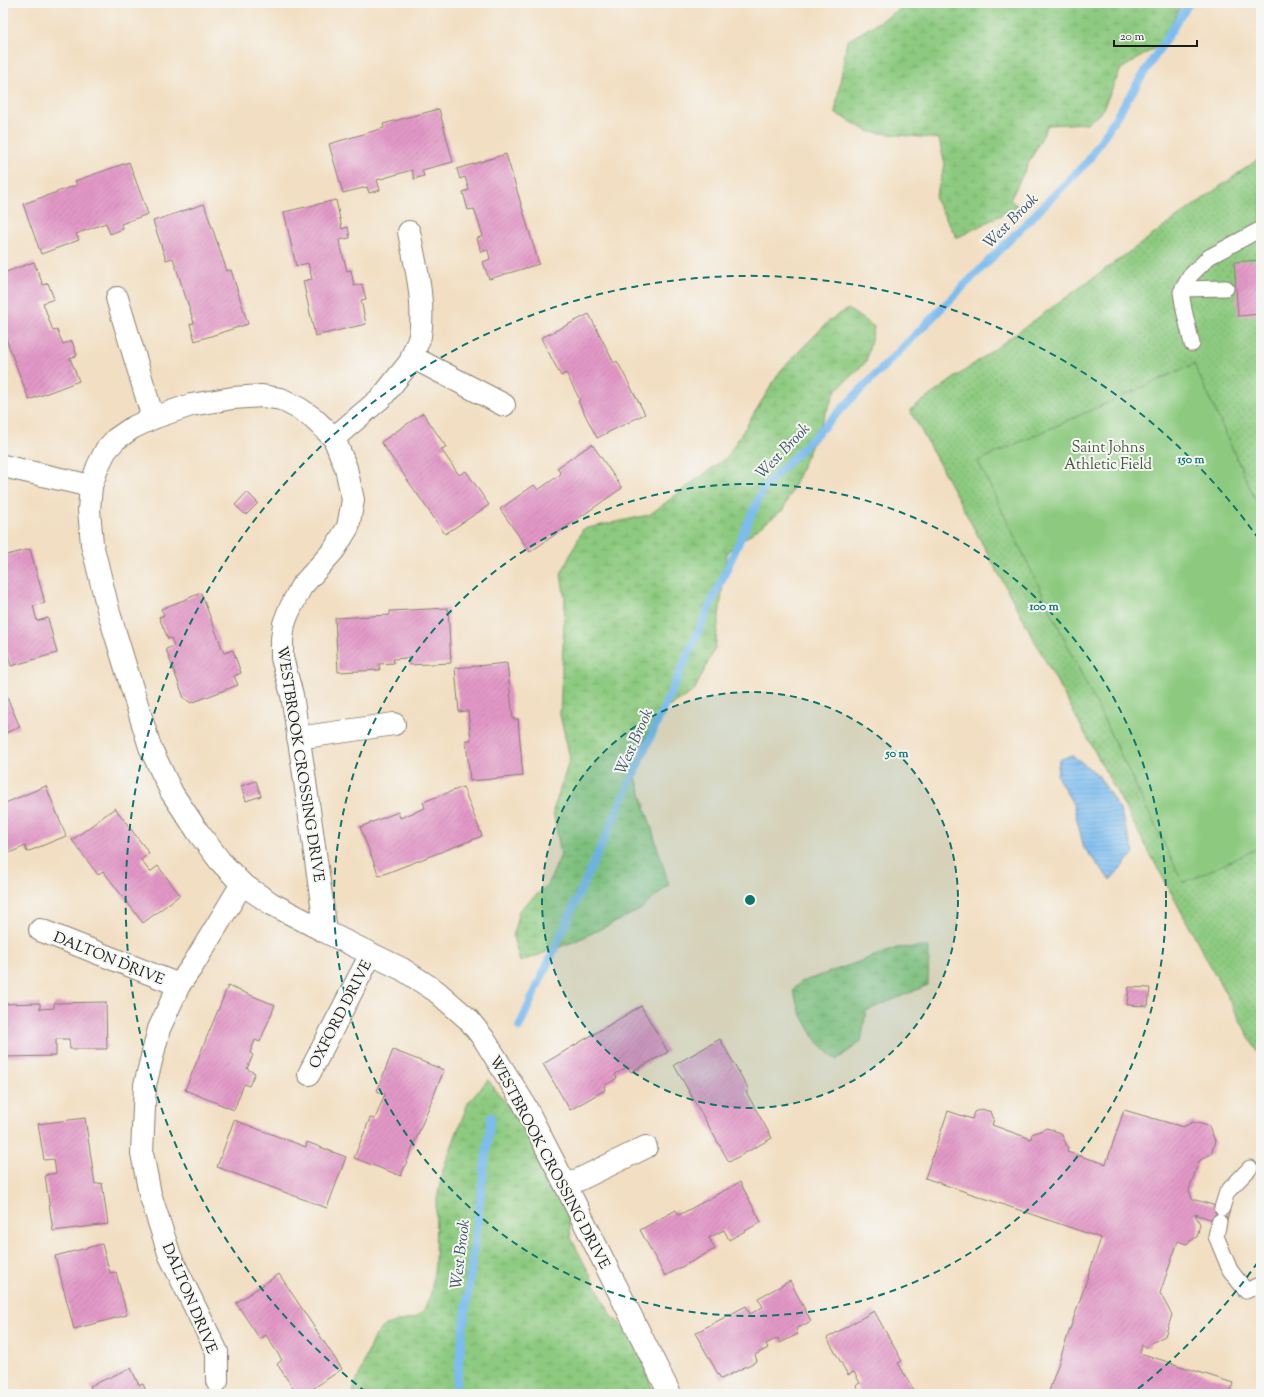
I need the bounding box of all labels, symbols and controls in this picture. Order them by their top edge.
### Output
scale bar [1114,22,1197,48]
text: 20 m [1120,28,1145,46]
water label: West Brook [979,189,1045,255]
water label: West Brook [751,419,816,485]
park label: Saint Johns Athletic Field [1064,438,1152,476]
text: 150 m [1176,451,1205,469]
text: 100 m [1028,598,1059,616]
street label: WESTBROOK CROSSING DRIVE [270,645,329,884]
water label: West Brook [611,705,660,779]
text: 50 m [885,745,909,763]
centre of rings [743,893,757,907]
street label: DALTON DRIVE [50,928,167,991]
street label: OXFORD DRIVE [305,957,378,1073]
street label: WESTBROOK CROSSING DRIVE [483,1052,614,1273]
water label: West Brook [446,1218,477,1290]
street label: DALTON DRIVE [156,1240,221,1357]

